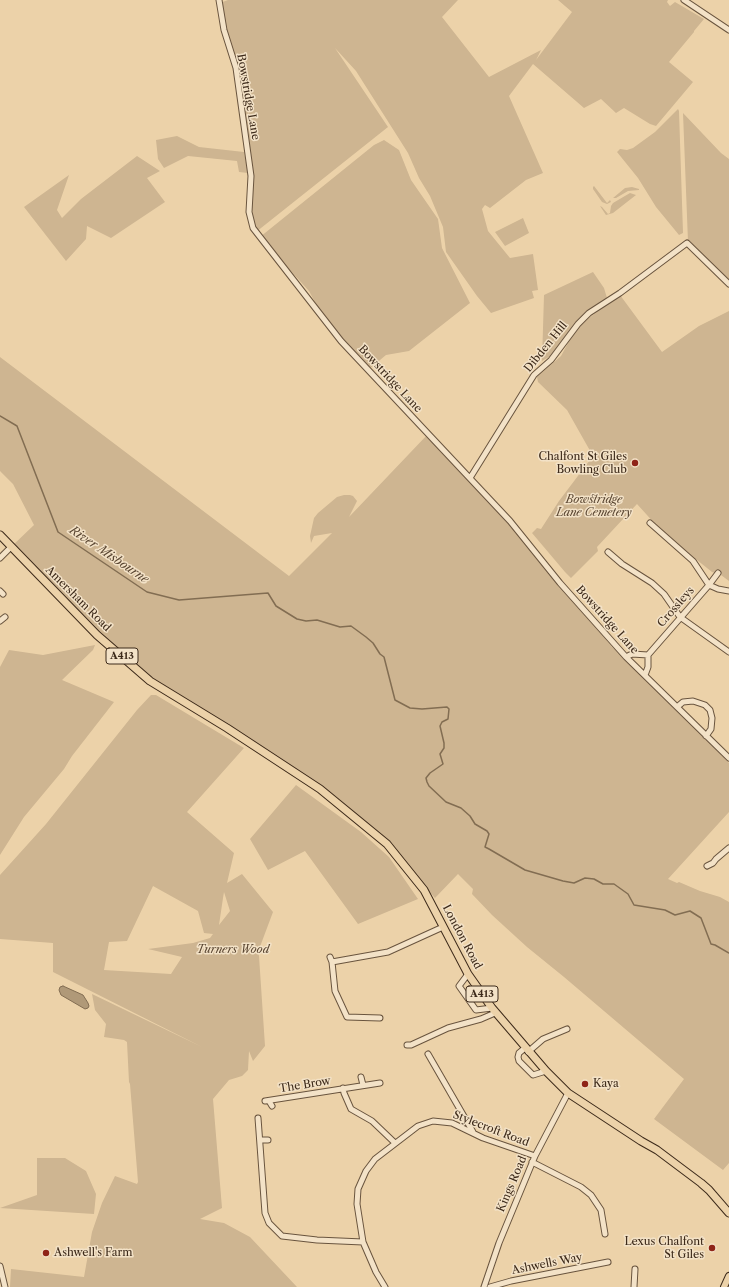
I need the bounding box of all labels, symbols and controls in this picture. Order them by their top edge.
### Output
street label: Bowstridge Lane [234,53,262,141]
street label: Dibden Hill [522,319,570,375]
street label: Bowstridge Lane [355,343,425,415]
place label: Chalfont St Giles Bowling Club [538,450,627,476]
marker: Chalfont St Giles Bowling Club [630,458,640,468]
park label: Bowstridge Lane Cemetery [556,493,632,519]
water label: River Misbourne [67,523,151,587]
street label: Amersham Road [43,564,113,634]
street label: Bowstridge Lane [573,583,641,657]
street label: Crossleys [655,584,697,630]
road number: A413 [106,648,138,664]
street label: London Road [439,902,485,972]
park label: Turners Wood [197,943,269,957]
road number: A413 [466,986,498,1002]
street label: The Brow [278,1074,332,1096]
place label: Kaya [593,1077,619,1091]
marker: Kaya [580,1079,590,1089]
street label: Stylecroft Road [451,1108,531,1150]
street label: Kings Road [494,1154,530,1214]
place label: Lexus Chalfont St Giles [624,1235,704,1261]
marker: Lexus Chalfont St Giles [707,1243,717,1253]
place label: Ashwell's Farm [54,1246,132,1260]
marker: Ashwell's Farm [41,1248,51,1258]
street label: Ashwells Way [511,1251,583,1277]

